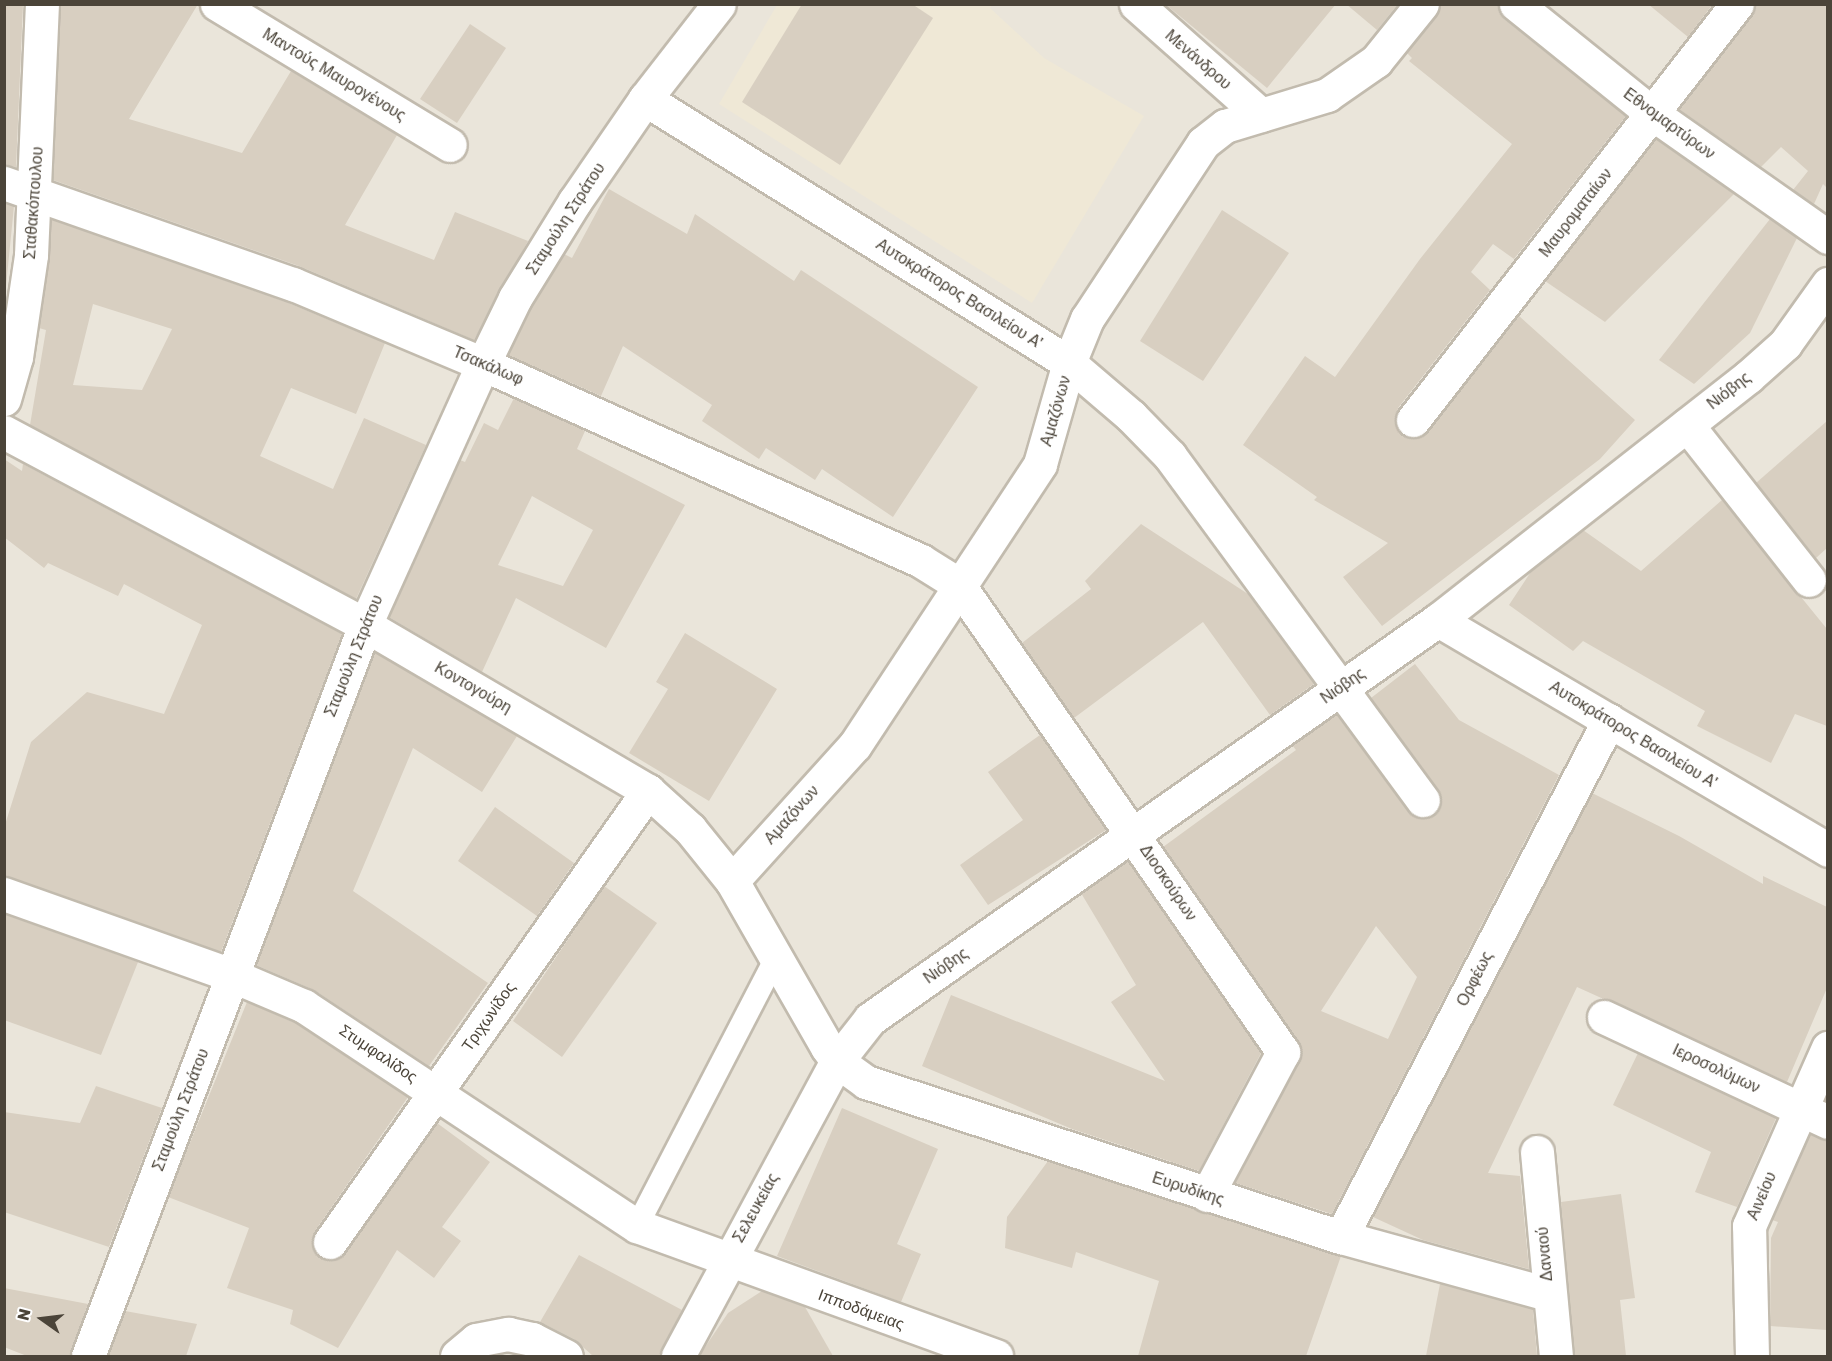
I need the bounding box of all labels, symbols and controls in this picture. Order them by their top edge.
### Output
street label: Μαντούς Μαυρογένους [259,25,409,125]
street label: Μενάνδρου [1161,26,1235,94]
street label: Εθνομαρτύρων [1619,84,1719,164]
street label: Σταθακόπουλου [20,146,48,260]
street label: Σταμούλη Στράτου [523,159,609,279]
street label: Μαυροματαίων [1535,165,1617,261]
street label: Αυτοκράτορος Βασιλείου A' [872,235,1046,353]
street label: Τσακάλωφ [450,343,526,389]
street label: Νιόβης [1703,368,1755,414]
street label: Αμαζόνων [1037,374,1075,448]
street label: Σταμούλη Στράτου [321,592,387,720]
street label: Κοντογούρη [431,658,515,718]
street label: Νιόβης [1317,664,1369,708]
street label: Αυτοκράτορος Βασιλείου A' [1546,677,1720,793]
street label: Αμαζόνων [761,782,823,848]
street label: Διοσκούρων [1135,841,1201,925]
street label: Νιόβης [920,944,972,988]
street label: Ορφέως [1453,948,1497,1010]
street label: Τριχωνίδος [458,979,520,1055]
street label: Στυμφαλίδος [335,1021,421,1087]
street label: Ιεροσολύμων [1669,1040,1763,1098]
street label: Σταμούλη Στράτου [149,1046,213,1174]
street label: Ευρυδίκης [1150,1168,1226,1210]
street label: Αινείου [1743,1169,1781,1223]
street label: Σελευκείας [729,1170,783,1246]
street label: Δαναού [1533,1226,1557,1282]
street label: Ιπποδάμειας [815,1286,907,1334]
north arrow [12,1289,72,1349]
text: N [13,1307,35,1322]

